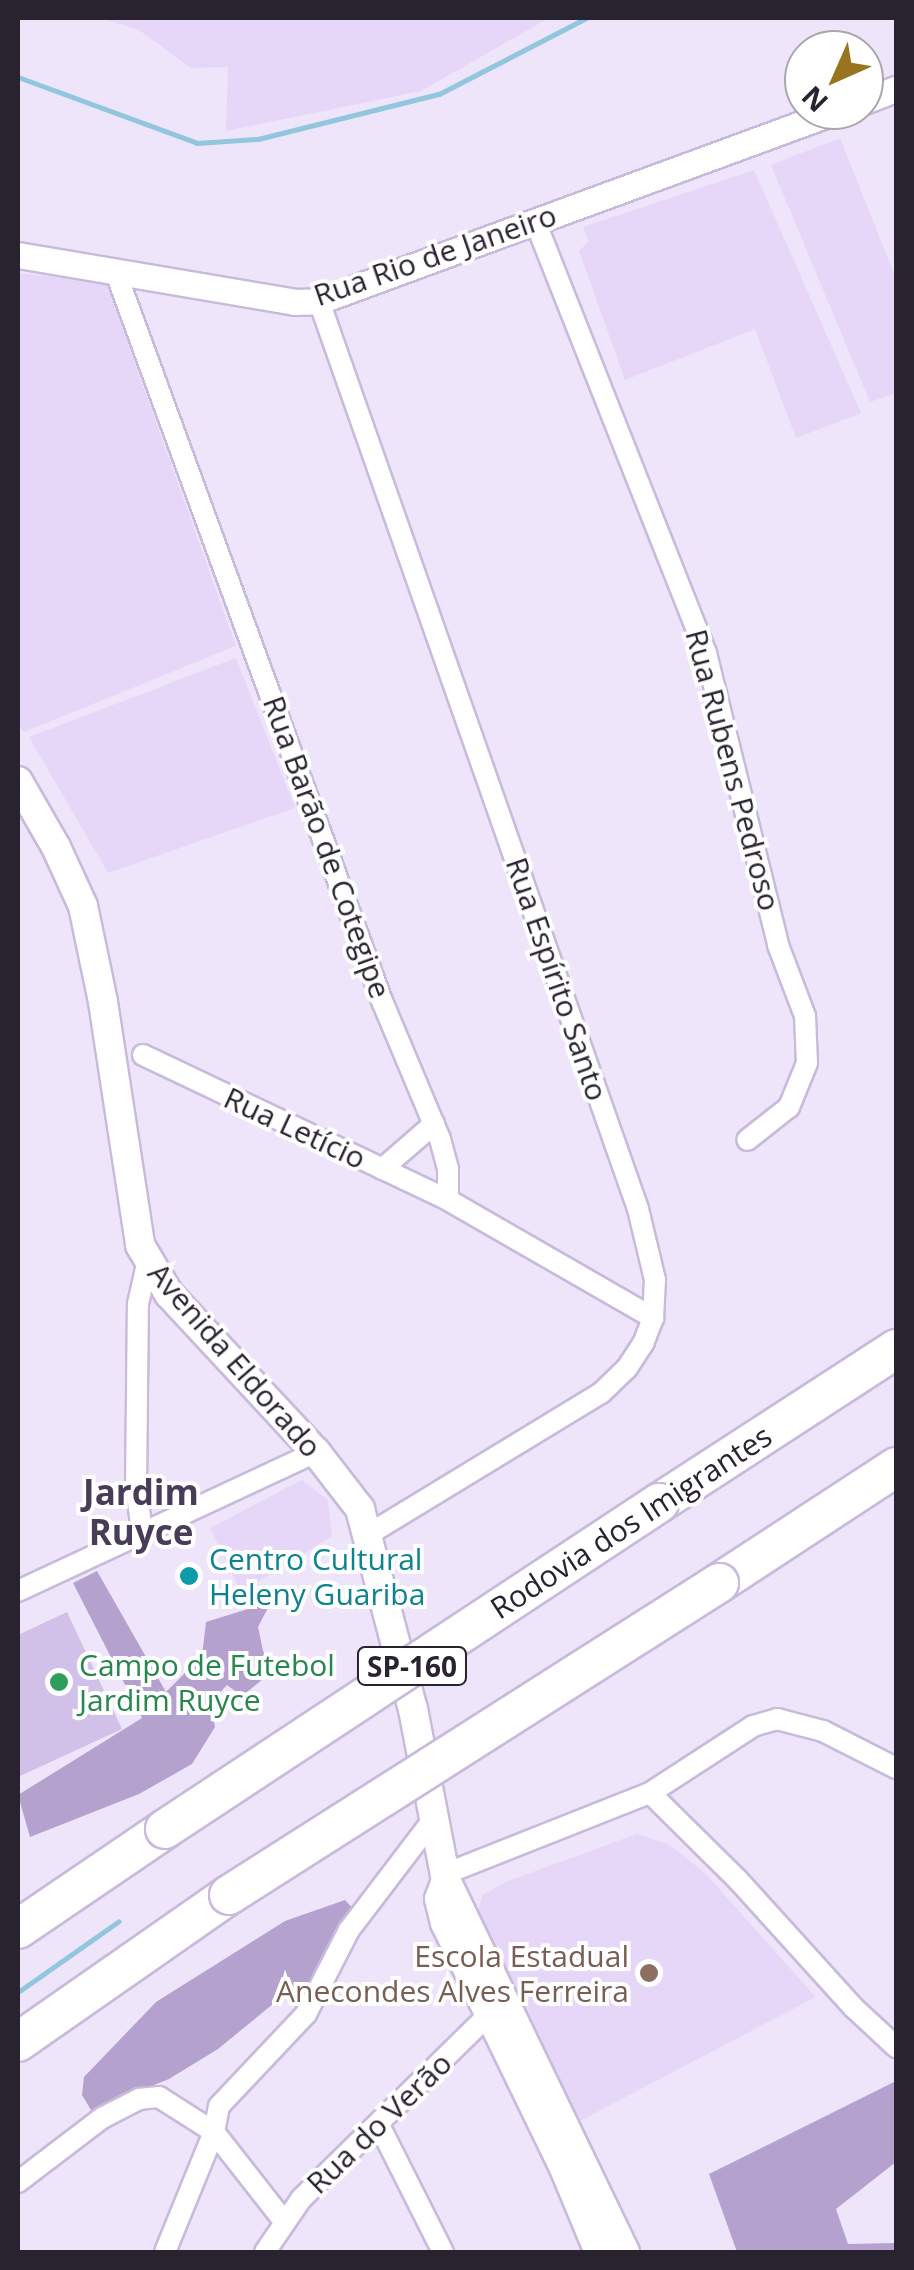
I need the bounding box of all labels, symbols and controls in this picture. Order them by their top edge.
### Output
north arrow [784,30,884,130]
text: N [793,78,836,121]
street label: Rua Rio de Janeiro [309,197,561,313]
street label: Rua Rubens Pedroso [678,625,788,915]
street label: Rua Barão de Cotegipe [256,691,398,1003]
street label: Rua Espírito Santo [498,853,616,1105]
street label: Rua Letício [218,1080,372,1176]
street label: Avenida Eldorado [141,1256,329,1464]
street label: Rodovia dos Imigrantes [484,1418,778,1626]
district label: Jardim Ruyce [83,1471,199,1553]
place label: Centro Cultural Heleny Guariba [209,1541,425,1612]
marker: Centro Cultural Heleny Guariba [178,1565,200,1587]
road number: SP-160 [354,1643,470,1689]
place label: Campo de Futebol Jardim Ruyce [79,1647,335,1718]
marker: Campo de Futebol Jardim Ruyce [48,1671,70,1693]
place label: Escola Estadual Anecondes Alves Ferreira [276,1938,629,2008]
marker: Escola Estadual Anecondes Alves Ferreira [638,1962,660,1984]
street label: Rua do Verão [299,2045,459,2201]

